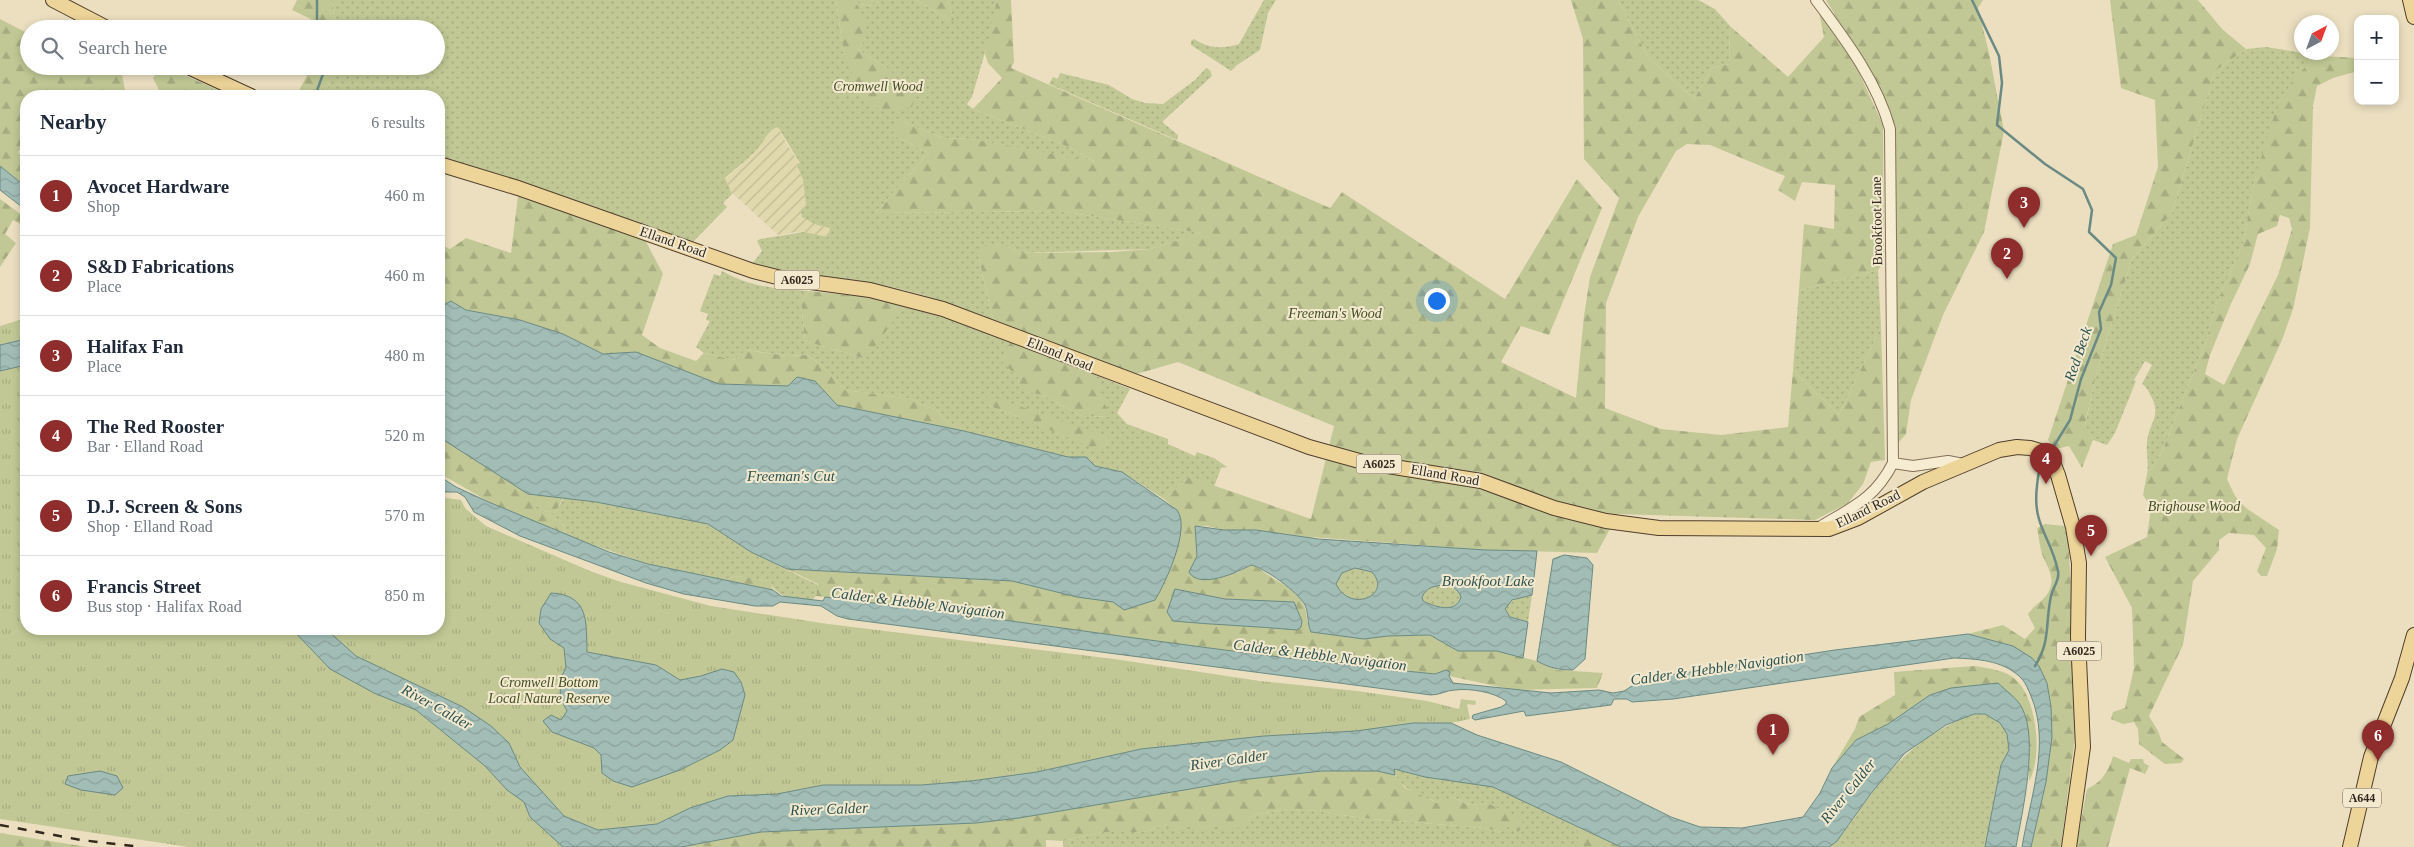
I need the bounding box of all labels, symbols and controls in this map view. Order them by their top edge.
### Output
north arrow [2294,15,2339,60]
map controls [2354,15,2399,105]
button: + [2354,15,2399,60]
search box [20,20,445,75]
icon: search [38,34,66,62]
text: Search here [78,37,167,58]
button: − [2354,60,2399,105]
park label: Cromwell Wood [833,79,924,94]
text: Nearby [40,110,107,134]
text: 6 results [371,114,425,131]
text: Avocet Hardware [87,176,229,197]
street label: Brookfoot Lane [1869,176,1885,266]
text: 1 [52,187,60,204]
text: 460 m [385,187,425,204]
pin: 3 [2008,187,2040,228]
text: Shop [87,198,120,215]
street label: Elland Road [638,224,708,260]
pin: 2 [1991,238,2023,279]
text: S&D Fabrications [87,256,234,277]
text: 2 [52,267,60,284]
text: 460 m [385,267,425,284]
road number: A6025 [774,270,820,290]
text: Place [87,278,122,295]
your location [1424,288,1450,314]
park label: Freeman's Wood [1287,306,1383,321]
water label: Red Beck [2061,325,2095,384]
street label: Elland Road [1025,334,1095,374]
text: Halifax Fan [87,336,184,357]
text: 3 [52,347,60,364]
text: 480 m [385,347,425,364]
text: Place [87,358,122,375]
text: The Red Rooster [87,416,224,437]
text: 4 [52,427,60,444]
text: 520 m [385,427,425,444]
text: Bar · Elland Road [87,438,203,455]
pin: 4 [2030,443,2062,484]
road number: A6025 [1356,454,1402,474]
street label: Elland Road [1409,462,1481,488]
water label: Freeman's Cut [746,468,836,484]
street label: Elland Road [1833,487,1903,531]
text: D.J. Screen & Sons [87,496,242,517]
park label: Brighouse Wood [2148,499,2241,514]
text: 5 [52,507,60,524]
text: 570 m [385,507,425,524]
pin: 5 [2075,515,2107,556]
text: Shop · Elland Road [87,518,213,535]
water label: Brookfoot Lake [1442,573,1535,589]
text: Francis Street [87,576,201,597]
water label: Calder & Hebble Navigation [830,584,1006,622]
text: 6 [52,587,60,604]
text: 850 m [385,587,425,604]
text: Bus stop · Halifax Road [87,598,242,615]
water label: Calder & Hebble Navigation [1232,636,1408,674]
road number: A6025 [2056,641,2102,660]
water label: Calder & Hebble Navigation [1629,648,1805,688]
park label: Cromwell Bottom Local Nature Reserve [487,675,610,706]
water label: River Calder [398,681,475,733]
pin: 1 [1757,714,1789,755]
pin: 6 [2362,720,2394,761]
water label: River Calder [1188,747,1269,773]
water label: River Calder [1817,756,1879,827]
road number: A644 [2343,788,2381,808]
water label: River Calder [789,800,868,818]

